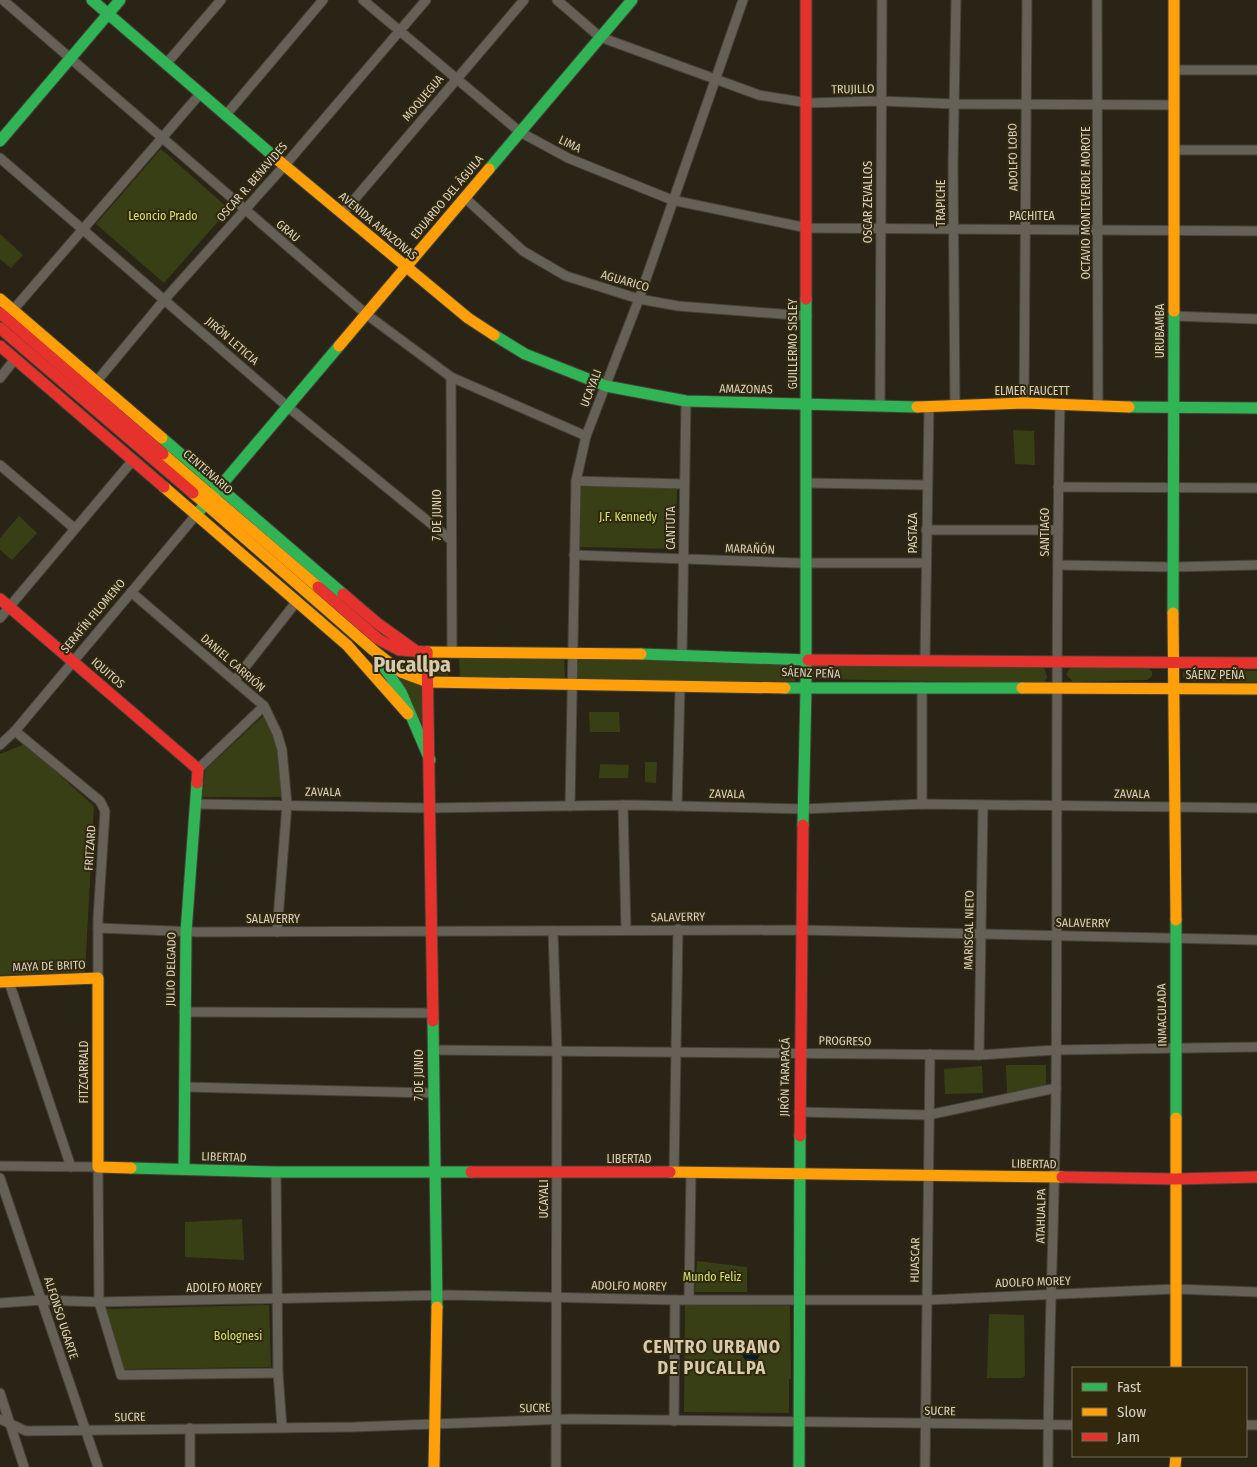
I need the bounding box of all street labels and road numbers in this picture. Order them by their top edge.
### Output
street label: MOQUEGUA [400,71,447,124]
street label: TRUJILLO [831,82,875,96]
street label: ADOLFO LOBO [1005,123,1021,191]
street label: OCTAVIO MONTEVERDE MOROTE [1079,126,1093,280]
street label: LIMA [556,133,584,156]
street label: OSCAR R. BENAVIDES [214,139,290,225]
street label: EDUARDO DEL ÁGUILA [407,151,487,242]
street label: OSCAR ZEVALLOS [861,161,875,243]
street label: TRAPICHE [934,179,948,226]
street label: AVENIDA AMAZONAS [336,189,420,263]
street label: PACHITEA [1009,209,1056,223]
street label: GRAU [273,217,303,245]
street label: AGUARICO [599,267,651,295]
street label: GUILLERMO SISLEY [786,299,800,389]
street label: URUBAMBA [1153,303,1167,358]
street label: JIRÓN LETICIA [203,313,263,368]
street label: UCAYALI [577,367,605,409]
street label: AMAZONAS [719,382,773,396]
street label: ELMER FAUCETT [994,384,1070,398]
street label: CENTENARIO [180,447,236,497]
street label: 7 DE JUNIO [430,489,444,541]
street label: CANTUTA [664,506,678,550]
street label: SANTIAGO [1038,508,1052,556]
street label: PASTAZA [906,512,920,553]
street label: MARAÑÓN [725,540,775,557]
street label: SERAFÍN FILOMENO [57,575,128,656]
street label: DANIEL CARRIÓN [198,630,269,695]
street label: IQUITOS [88,655,128,691]
street label: SÁENZ PEÑA [781,664,841,681]
street label: SÁENZ PEÑA [1185,667,1245,682]
street label: ZAVALA [305,785,342,799]
street label: ZAVALA [709,787,746,801]
street label: ZAVALA [1114,787,1151,801]
street label: FRITZARD [81,825,99,871]
street label: MARISCAL NIETO [961,890,977,970]
street label: SALAVERRY [651,910,705,924]
street label: SALAVERRY [246,912,300,926]
street label: SALAVERRY [1056,916,1110,930]
street label: JULIO DELGADO [163,932,179,1006]
street label: MAYA DE BRITO [12,958,86,974]
street label: INMACULADA [1154,983,1170,1047]
street label: PROGRESO [819,1034,871,1048]
street label: JIRÓN TARAPACÁ [776,1037,793,1117]
street label: FITZCARRALD [77,1040,91,1104]
street label: 7 DE JUNIO [412,1049,426,1101]
street label: LIBERTAD [201,1149,247,1165]
street label: LIBERTAD [606,1152,652,1166]
street label: LIBERTAD [1011,1157,1057,1171]
street label: UCAYALI [537,1179,551,1219]
street label: ATAHUALPA [1034,1188,1048,1243]
street label: HUASCAR [908,1237,922,1283]
street label: ADOLFO MOREY [995,1274,1071,1290]
street label: ALFONSO UGARTE [41,1275,81,1361]
street label: ADOLFO MOREY [591,1278,667,1294]
street label: ADOLFO MOREY [186,1281,262,1295]
street label: SUCRE [519,1401,551,1415]
street label: SUCRE [924,1404,956,1418]
street label: SUCRE [114,1410,146,1424]

